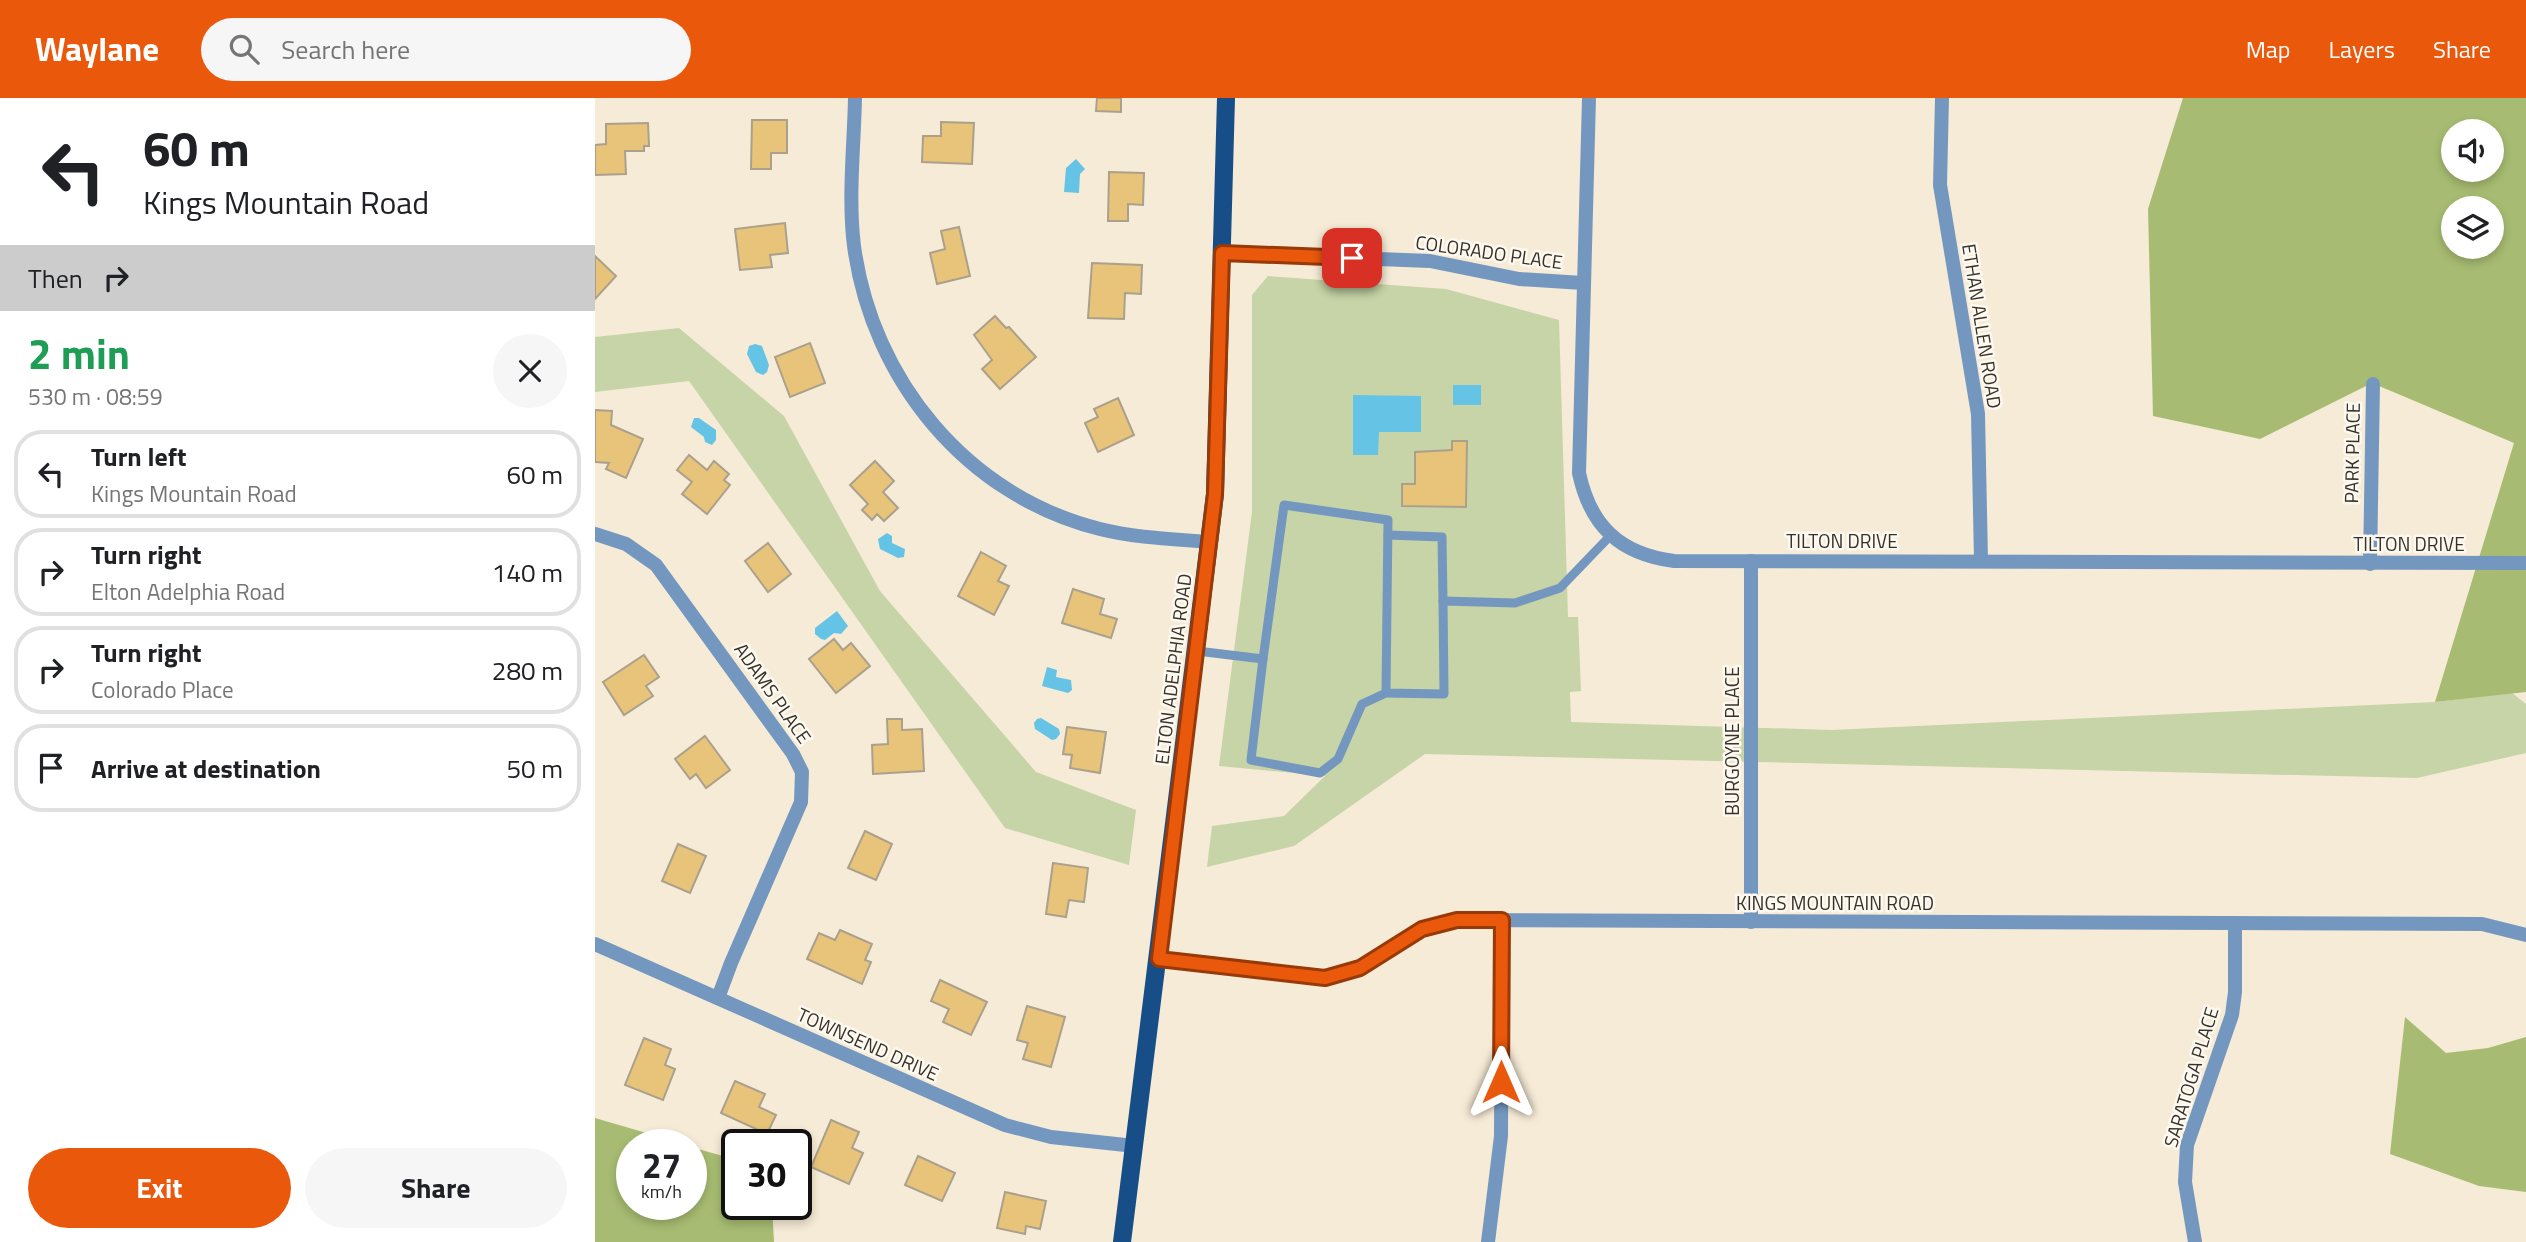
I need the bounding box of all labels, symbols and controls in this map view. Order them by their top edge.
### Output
search box [201,18,691,81]
text: Waylane [35,24,159,74]
icon: search [225,30,263,68]
text: Search here [281,30,410,69]
text: Map [2246,31,2291,67]
text: Layers [2329,31,2395,67]
text: Share [2433,31,2491,67]
text: 60 m [143,110,250,185]
map controls [2441,119,2504,259]
button: sound [2441,119,2504,182]
icon: left [28,126,119,217]
text: Kings Mountain Road [143,178,429,226]
button: layers [2441,196,2504,259]
street label: COLORADO PLACE [1414,227,1564,276]
pin [1322,228,1382,288]
icon: arrive [1333,239,1371,277]
street label: ETHAN ALLEN ROAD [1955,242,2010,410]
text: Then [28,259,83,298]
icon: right [97,259,135,297]
text: 2 min [28,321,130,385]
button: close [493,334,567,408]
text: 530 m · 08:59 [28,379,163,414]
street label: PARK PLACE [2336,402,2367,504]
text: Turn left [91,437,186,476]
icon: left [32,455,70,493]
text: 60 m [506,455,563,494]
text: Kings Mountain Road [91,476,297,511]
street label: TILTON DRIVE [1786,526,1898,555]
street label: TILTON DRIVE [2353,529,2465,558]
text: Turn right [91,535,202,574]
icon: right [32,553,70,591]
text: 140 m [492,553,563,592]
street label: ELTON ADELPHIA ROAD [1146,572,1199,766]
text: Elton Adelphia Road [91,574,285,609]
text: Turn right [91,633,202,672]
street label: ADAMS PLACE [728,636,819,749]
icon: right [32,651,70,689]
text: 280 m [492,651,563,690]
street label: BURGOYNE PLACE [1717,666,1746,816]
text: Colorado Place [91,672,234,707]
icon: arrive [32,749,70,787]
text: Arrive at destination [91,749,321,788]
text: 50 m [506,749,563,788]
street label: KINGS MOUNTAIN ROAD [1736,888,1934,917]
street label: TOWNSEND DRIVE [793,999,944,1088]
street label: SARATOGA PLACE [2155,1003,2226,1150]
position arrow [1464,1045,1538,1119]
speed limit sign: 30 [721,1129,812,1220]
text: 27 [642,1138,681,1192]
button: Exit [28,1148,291,1228]
button: Share [305,1148,567,1228]
text: km/h [641,1178,682,1205]

